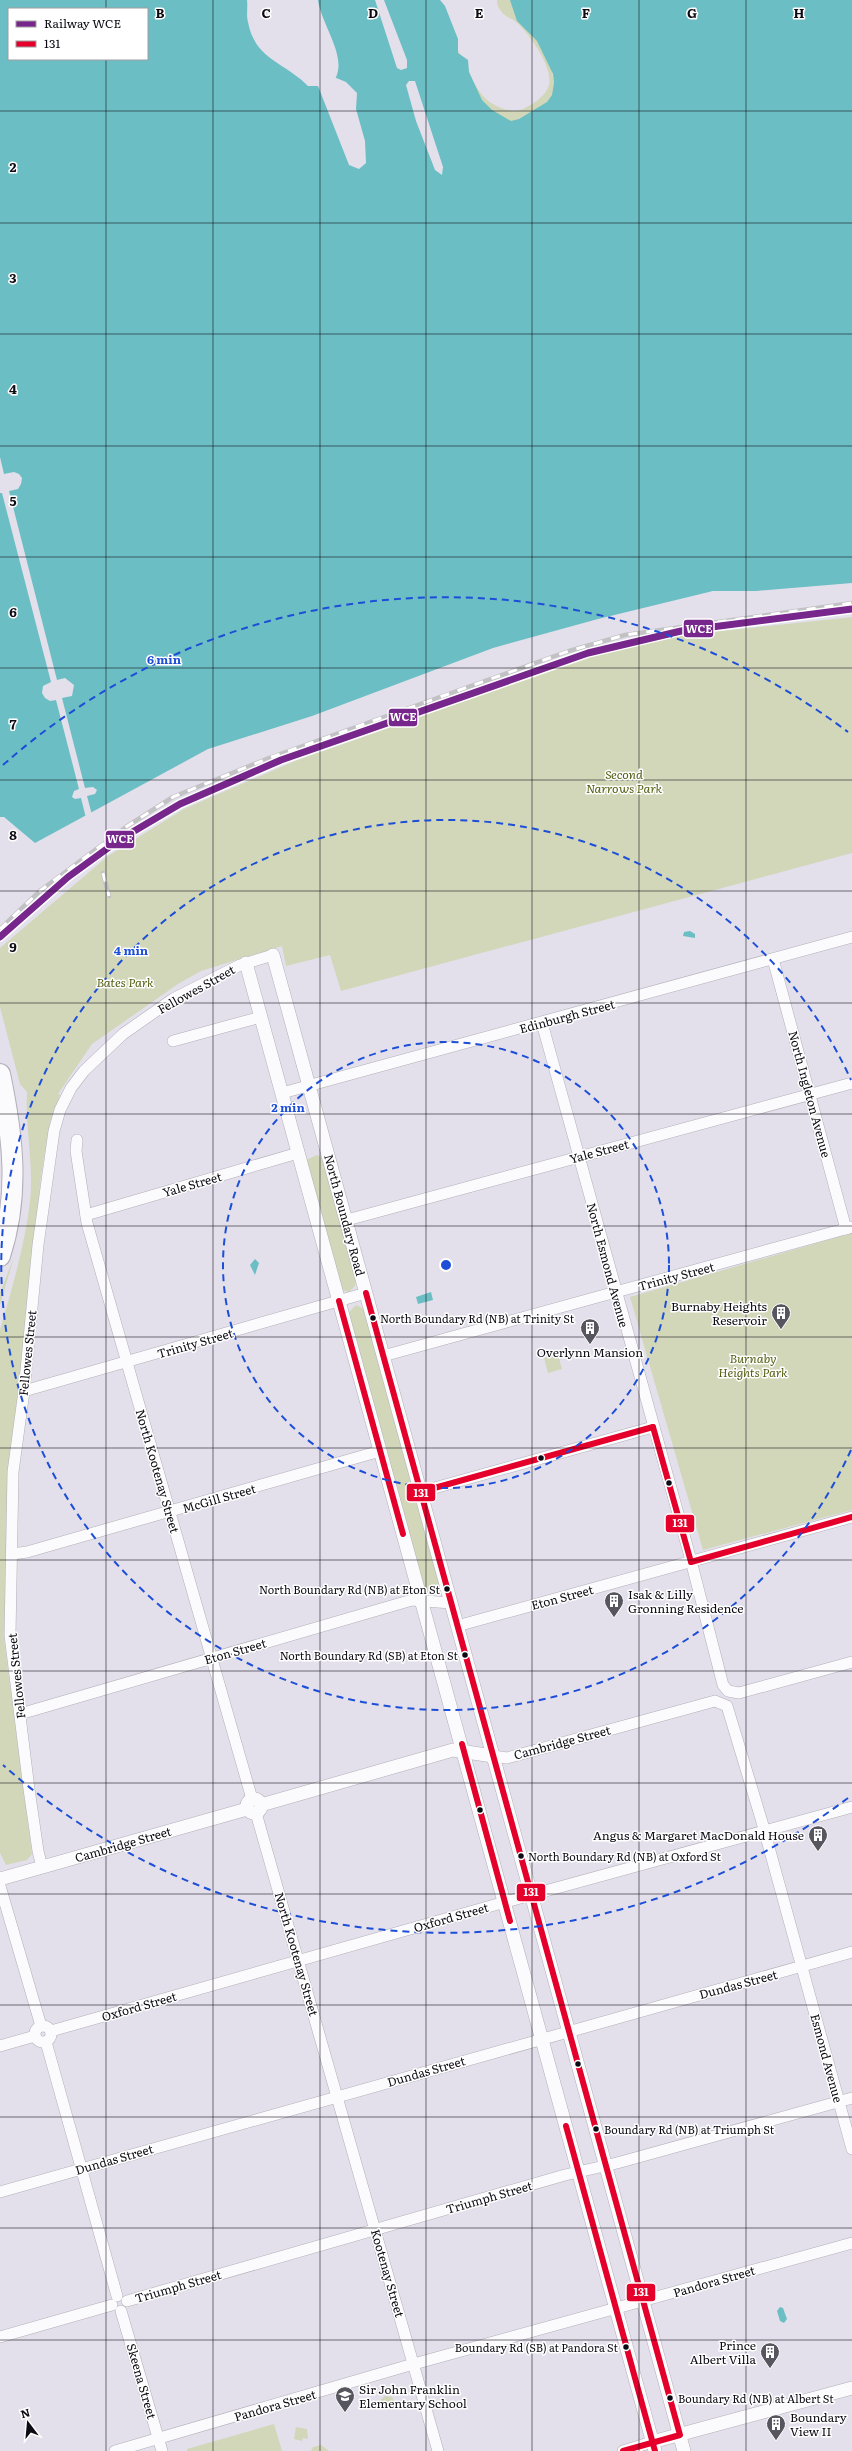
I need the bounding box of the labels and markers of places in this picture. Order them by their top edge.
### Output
centre of rings [439,1258,453,1272]
place label: Burnaby Heights Reservoir [671,1297,768,1329]
building icon: Burnaby Heights Reservoir [770,1302,792,1330]
place label: North Boundary Rd (NB) at Trinity St [380,1310,575,1326]
marker: North Boundary Rd (NB) at Trinity St [368,1313,378,1323]
building icon: Overlynn Mansion [579,1317,601,1345]
place label: Overlynn Mansion [537,1343,643,1361]
unlabelled marker [536,1453,546,1463]
unlabelled marker [664,1478,674,1488]
place label: North Boundary Rd (NB) at Eton St [259,1581,441,1597]
marker: North Boundary Rd (NB) at Eton St [442,1584,452,1594]
place label: Isak & Lilly Gronning Residence [628,1585,743,1617]
building icon: Isak & Lilly Gronning Residence [603,1590,625,1618]
place label: North Boundary Rd (SB) at Eton St [280,1647,459,1663]
marker: North Boundary Rd (SB) at Eton St [460,1650,470,1660]
unlabelled marker [475,1805,485,1815]
building icon: Angus & Margaret MacDonald House [807,1824,829,1852]
place label: Angus & Margaret MacDonald House [593,1826,804,1844]
place label: North Boundary Rd (NB) at Oxford St [528,1848,722,1864]
marker: North Boundary Rd (NB) at Oxford St [516,1851,526,1861]
unlabelled marker [573,2059,583,2069]
place label: Boundary Rd (NB) at Triumph St [604,2121,775,2137]
marker: Boundary Rd (NB) at Triumph St [591,2124,601,2134]
place label: Prince Albert Villa [690,2336,757,2368]
place label: Boundary Rd (SB) at Pandora St [455,2339,619,2355]
building icon: Prince Albert Villa [759,2341,781,2369]
marker: Boundary Rd (SB) at Pandora St [621,2342,631,2352]
place label: Sir John Franklin Elementary School [359,2380,467,2412]
school or university icon: Sir John Franklin Elementary School [334,2385,356,2413]
place label: Boundary Rd (NB) at Albert St [678,2390,834,2406]
marker: Boundary Rd (NB) at Albert St [665,2393,675,2403]
place label: Boundary View II [790,2408,847,2440]
building icon: Boundary View II [765,2413,787,2441]

